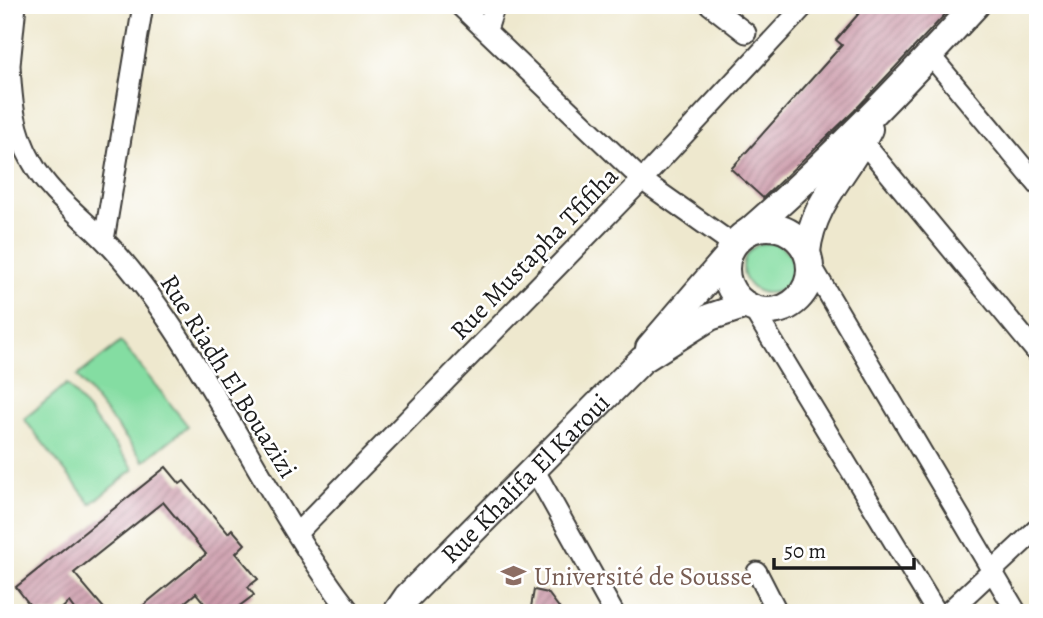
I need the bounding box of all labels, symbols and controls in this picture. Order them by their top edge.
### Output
street label: Rue Mustapha Tfifiha [442,159,626,348]
street label: Rue Riadh El Bouazizi [152,268,305,485]
street label: Rue Khalifa El Karoui [433,385,618,571]
scale bar [774,527,914,571]
text: 50 m [784,537,826,565]
place label: Université de Sousse [534,559,752,594]
school or university icon: Université de Sousse [500,562,528,590]

